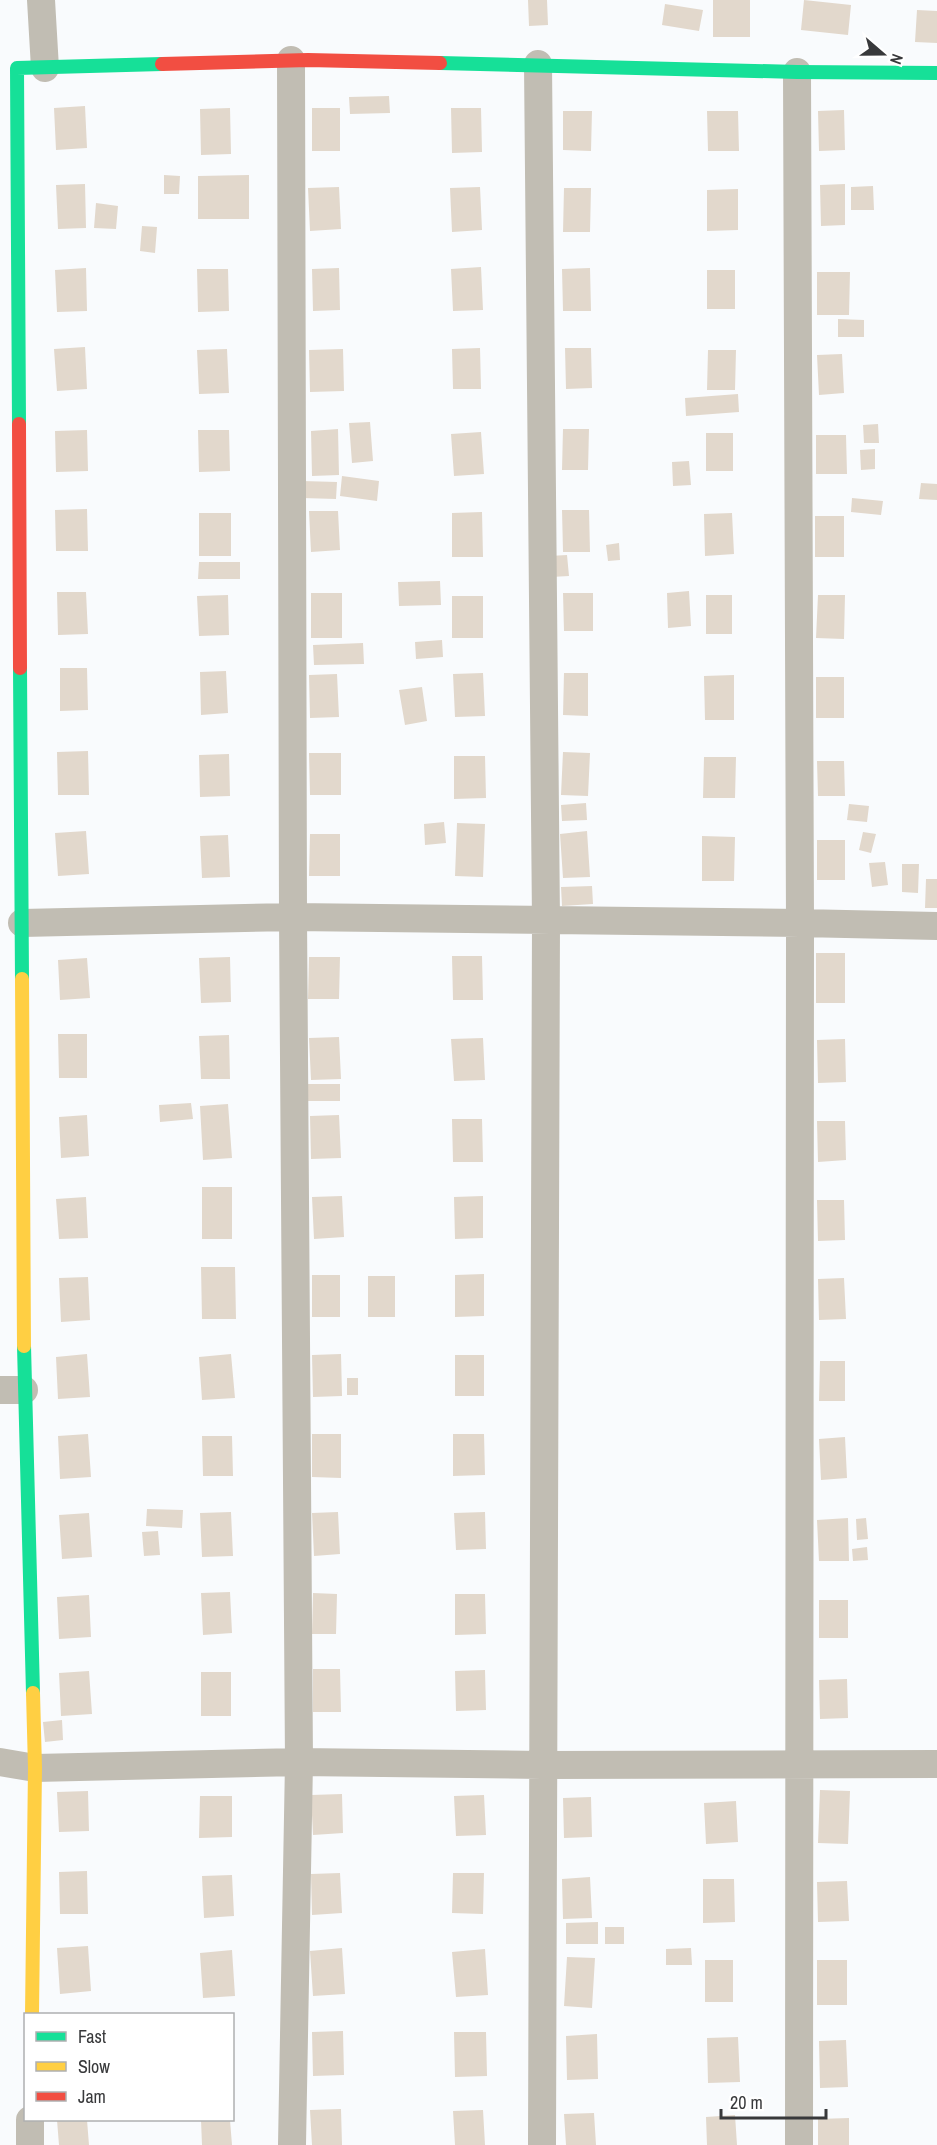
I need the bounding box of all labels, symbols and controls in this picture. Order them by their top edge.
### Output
north arrow [853,24,913,84]
text: N [885,51,909,67]
legend [24,2013,234,2121]
text: Fast [78,2024,106,2049]
text: Slow [78,2054,110,2079]
scale bar [721,2082,826,2120]
text: Jam [78,2084,106,2109]
text: 20 m [730,2090,763,2115]

